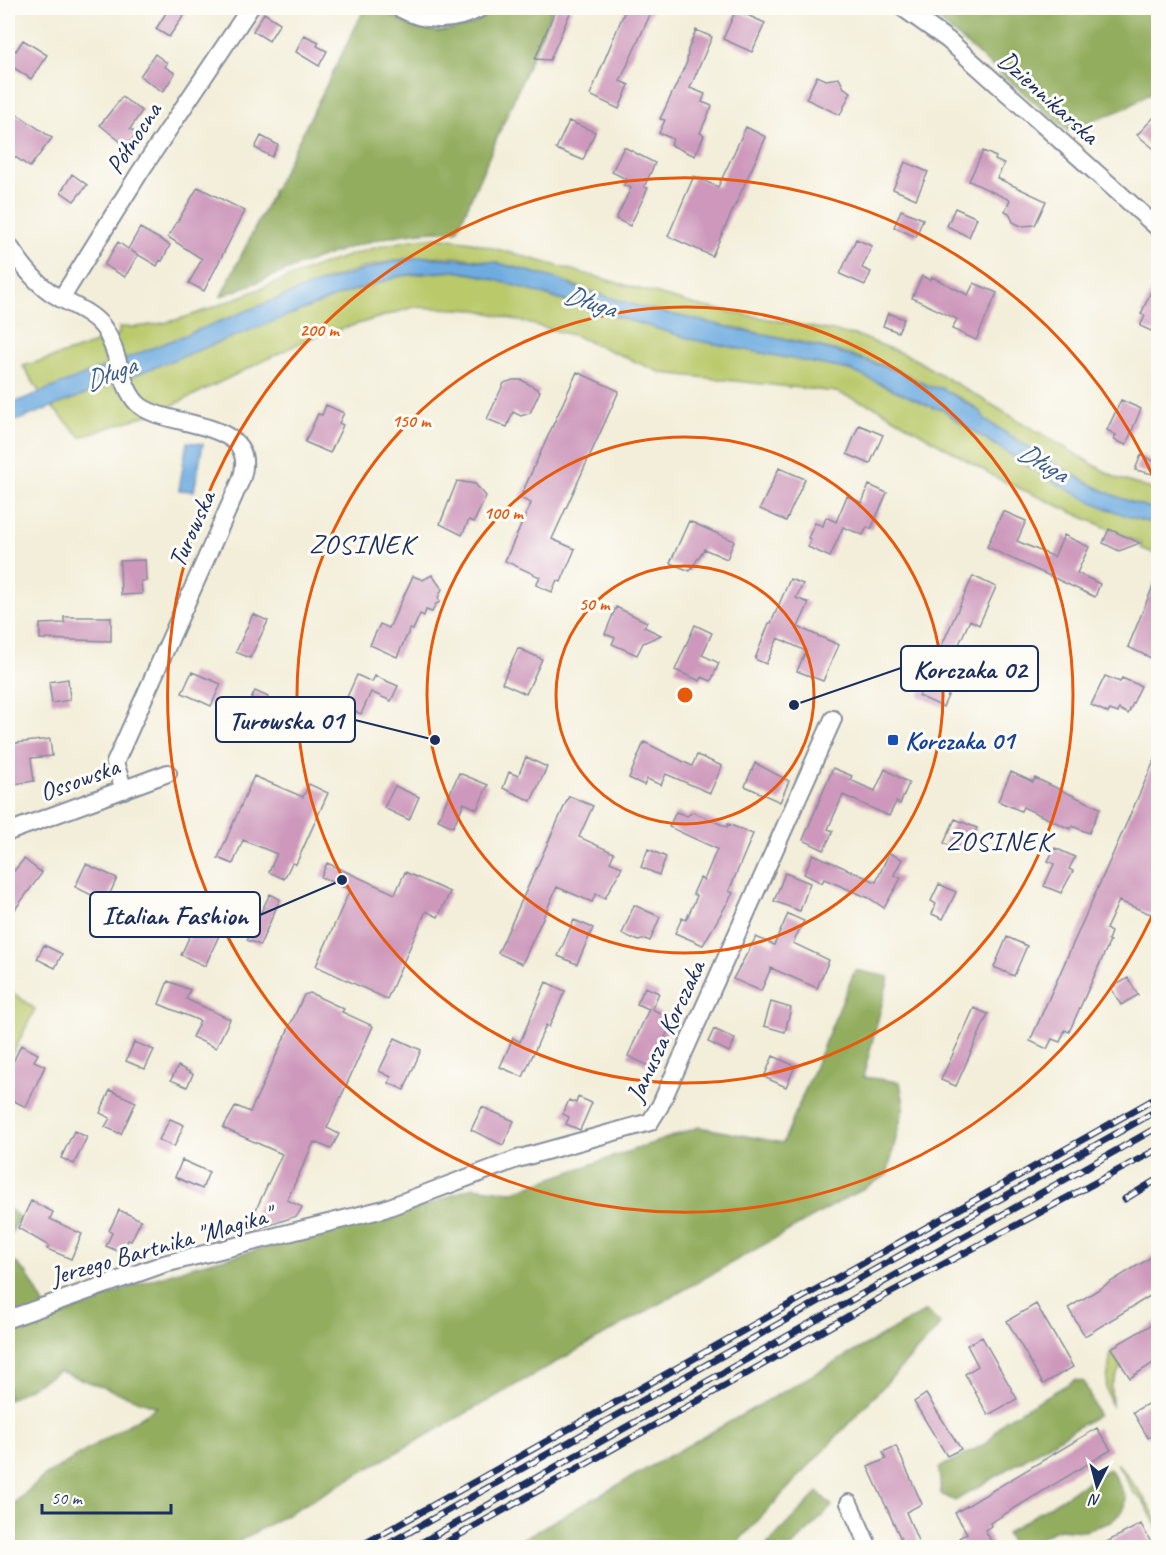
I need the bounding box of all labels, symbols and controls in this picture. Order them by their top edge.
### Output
street label: Dziennikarska [991,43,1107,152]
street label: Północna [98,95,170,180]
water label: Długa [560,277,622,326]
text: 200 m [300,319,340,341]
water label: Długa [80,347,142,398]
text: 150 m [392,410,432,432]
water label: Długa [1012,434,1076,491]
street label: Turowska [160,484,224,573]
text: 100 m [484,502,524,524]
district label: ZOSINEK [309,527,419,561]
text: 50 m [579,593,611,615]
callout: Korczaka 02 [901,646,1038,691]
text: Korczaka 02 [913,652,1030,686]
centre of rings [675,685,695,705]
callout: Turowska 01 [216,697,355,742]
text: Turowska 01 [228,703,346,737]
place label: Korczaka 01 [905,724,1018,757]
marker: Korczaka 01 [886,733,900,747]
street label: Ossowska [35,749,125,809]
district label: ZOSINEK [946,824,1056,858]
callout: Italian Fashion [90,892,260,937]
text: Italian Fashion [102,898,250,932]
street label: Janusza Korczaka [617,953,714,1109]
street label: Jerzego Bartnika "Magika" [44,1197,281,1294]
north arrow [1067,1456,1127,1516]
scale bar [42,1477,171,1515]
text: 50 m [51,1487,84,1509]
text: N [1086,1489,1102,1510]

